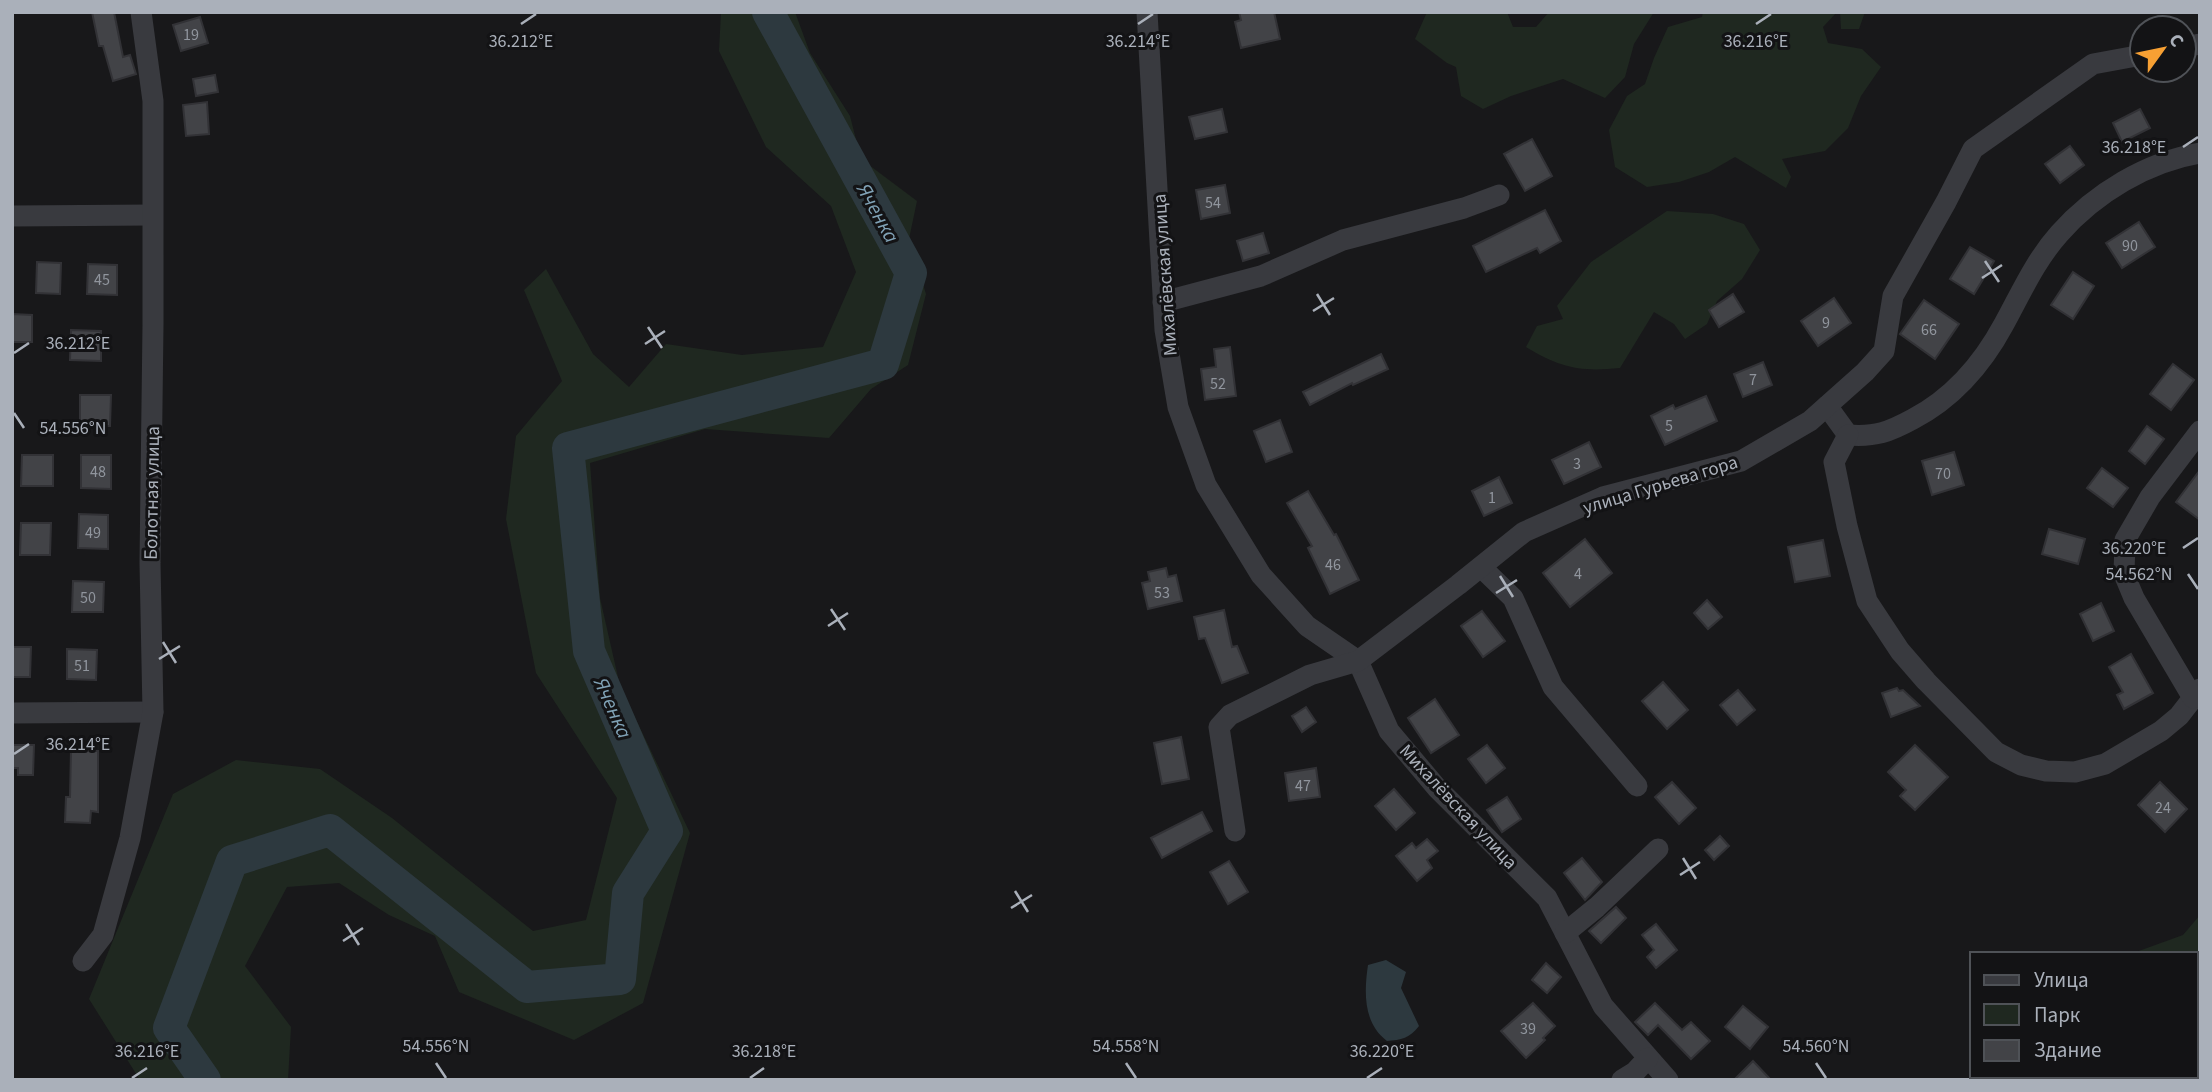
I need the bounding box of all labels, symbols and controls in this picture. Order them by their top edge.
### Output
north arrow [2128,14,2198,84]
house number: 19 [183,24,199,46]
text: 36.212°E [489,29,553,54]
text: 36.214°E [1106,29,1170,54]
text: 36.216°E [1724,29,1788,54]
text: С [2162,29,2190,53]
text: 36.218°E [2102,135,2166,160]
water label: Яченка [849,177,907,248]
house number: 54 [1205,192,1221,214]
street label: Михалёвская улица [1146,193,1185,357]
house number: 90 [2122,235,2138,257]
house number: 45 [94,269,110,291]
house number: 9 [1822,312,1830,334]
house number: 66 [1921,319,1937,341]
text: 36.212°E [46,331,110,356]
house number: 7 [1749,369,1757,391]
house number: 52 [1210,373,1226,395]
house number: 5 [1665,415,1673,437]
text: 54.556°N [40,416,106,441]
street label: Болотная улица [138,426,167,560]
street label: улица Гурьева гора [1580,449,1741,522]
house number: 3 [1573,453,1581,475]
house number: 48 [90,461,106,483]
house number: 70 [1935,463,1951,485]
house number: 1 [1488,487,1496,509]
house number: 49 [85,522,101,544]
text: 36.220°E [2102,536,2166,561]
house number: 46 [1325,554,1341,576]
text: 54.562°N [2106,562,2172,587]
house number: 4 [1574,563,1582,585]
house number: 53 [1154,582,1170,604]
house number: 50 [80,587,96,609]
house number: 51 [74,655,90,677]
water label: Яченка [586,672,640,743]
text: 36.214°E [46,732,110,757]
street label: Михалёвская улица [1393,738,1523,876]
house number: 47 [1295,775,1311,797]
house number: 24 [2155,797,2171,819]
legend [1970,952,2198,1078]
text: Улица [2034,965,2089,995]
text: Парк [2034,1000,2081,1030]
house number: 39 [1520,1018,1536,1040]
text: 54.556°N [403,1034,469,1059]
text: 54.558°N [1093,1034,1159,1059]
text: 54.560°N [1783,1034,1849,1059]
text: Здание [2034,1035,2102,1065]
text: 36.216°E [115,1039,179,1064]
text: 36.218°E [732,1039,796,1064]
text: 36.220°E [1350,1039,1414,1064]

